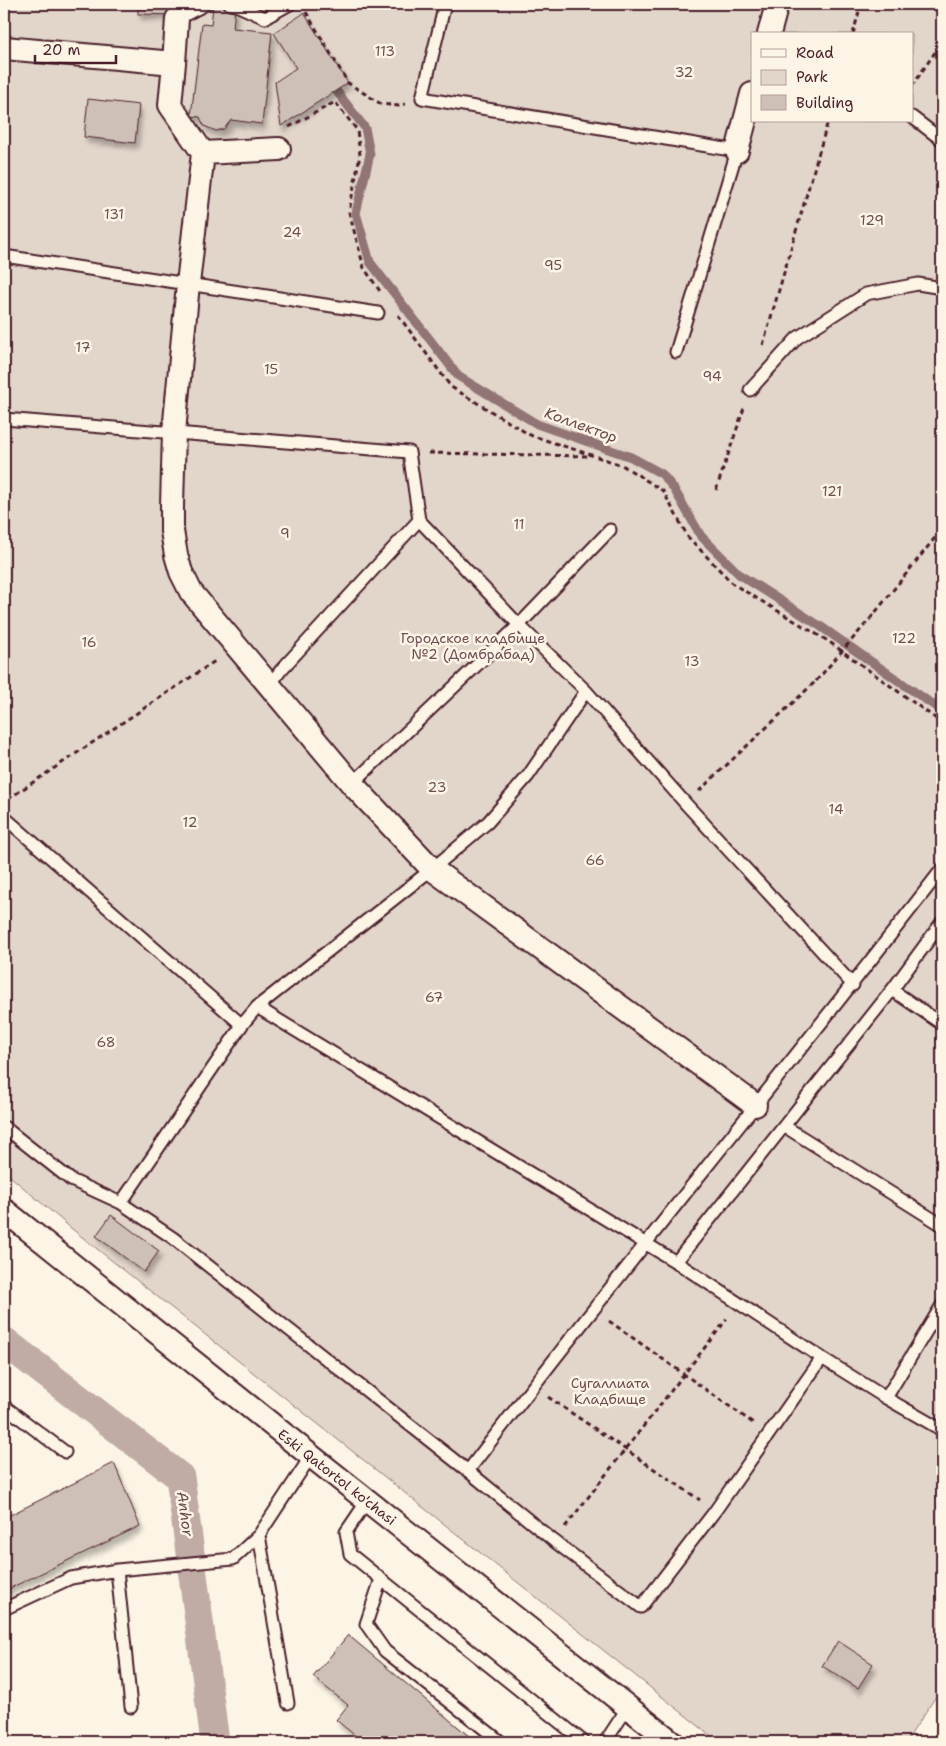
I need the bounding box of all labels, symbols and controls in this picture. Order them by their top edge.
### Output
scale bar [35,32,116,64]
legend [751,32,914,122]
text: 20 m [42,40,81,60]
park label: 113 [375,42,395,60]
text: Road [796,43,834,63]
park label: 32 [675,63,693,81]
text: Park [796,67,828,87]
text: Building [796,93,853,113]
park label: 131 [104,205,124,223]
park label: 129 [860,211,884,229]
park label: 24 [283,223,302,241]
park label: 95 [544,256,562,274]
park label: 17 [76,338,90,356]
park label: 15 [264,360,278,378]
park label: 94 [702,367,722,385]
water label: Коллектор [542,403,620,447]
park label: 121 [822,482,842,500]
park label: 11 [513,515,525,533]
park label: 9 [280,524,290,542]
park label: Городское кладбище №2 (Домбрабад) [401,629,545,663]
park label: 122 [892,629,916,647]
park label: 16 [81,633,97,651]
park label: 13 [685,652,699,670]
park label: 23 [428,778,446,796]
park label: 14 [828,800,844,818]
park label: 12 [183,813,197,831]
park label: 66 [585,851,605,869]
park label: 67 [425,988,443,1006]
park label: 68 [96,1033,116,1051]
park label: Сугаллиата Кладбище [571,1374,650,1408]
street label: Eski Qatortol ko'chasi [274,1425,400,1529]
water label: Anhor [172,1490,198,1539]

